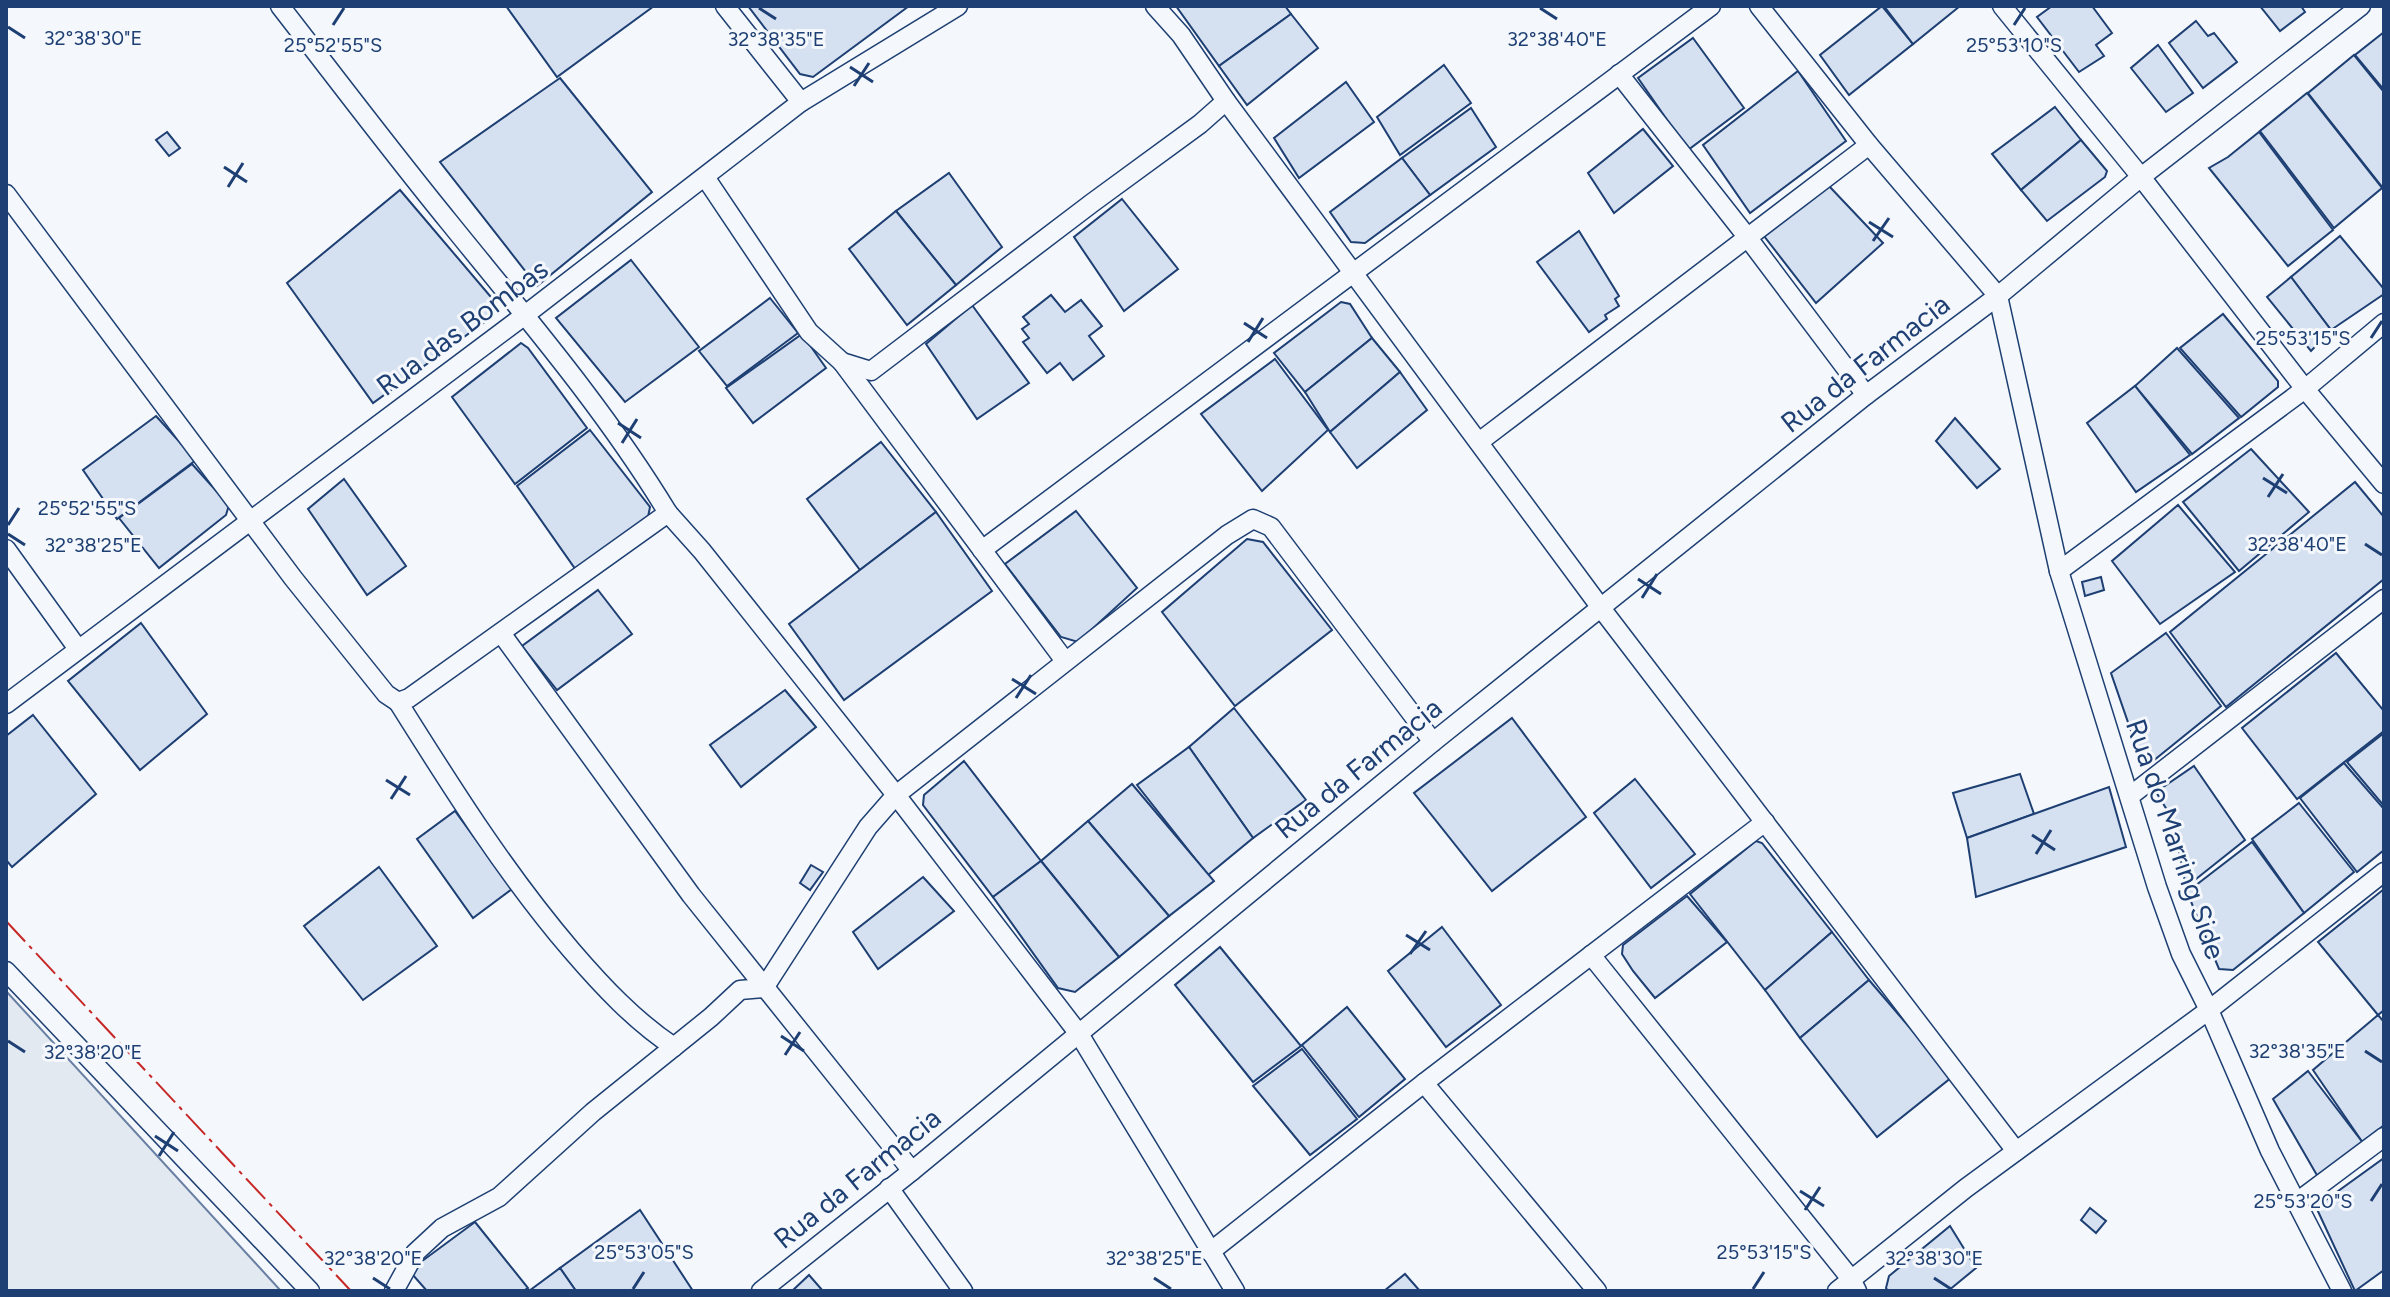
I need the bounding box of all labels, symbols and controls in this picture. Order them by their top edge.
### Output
text: 32°38'30"E [44,26,142,50]
text: 32°38'35"E [727,27,825,51]
text: 32°38'40"E [1507,27,1607,51]
text: 25°52'55"S [284,33,382,57]
text: 25°53'10"S [1966,33,2062,57]
street label: Rua das Bombas [370,251,554,403]
street label: Rua da Farmacia [1774,287,1956,439]
text: 25°53'15"S [2256,326,2350,350]
text: 25°52'55"S [38,496,136,520]
text: 32°38'40"E [2247,532,2347,556]
text: 32°38'25"E [44,533,142,557]
street label: Rua da Farmacia [1268,690,1448,846]
street label: Rua do Marring Side [2119,714,2233,964]
text: 32°38'35"E [2248,1039,2346,1063]
text: 32°38'20"E [44,1040,142,1064]
street label: Rua da Farmacia [767,1100,947,1256]
text: 25°53'20"S [2253,1189,2353,1213]
text: 25°53'05"S [594,1240,694,1264]
text: 25°53'15"S [1717,1240,1811,1264]
text: 32°38'20"E [324,1246,422,1270]
text: 32°38'25"E [1105,1246,1203,1270]
text: 32°38'30"E [1885,1246,1983,1270]

